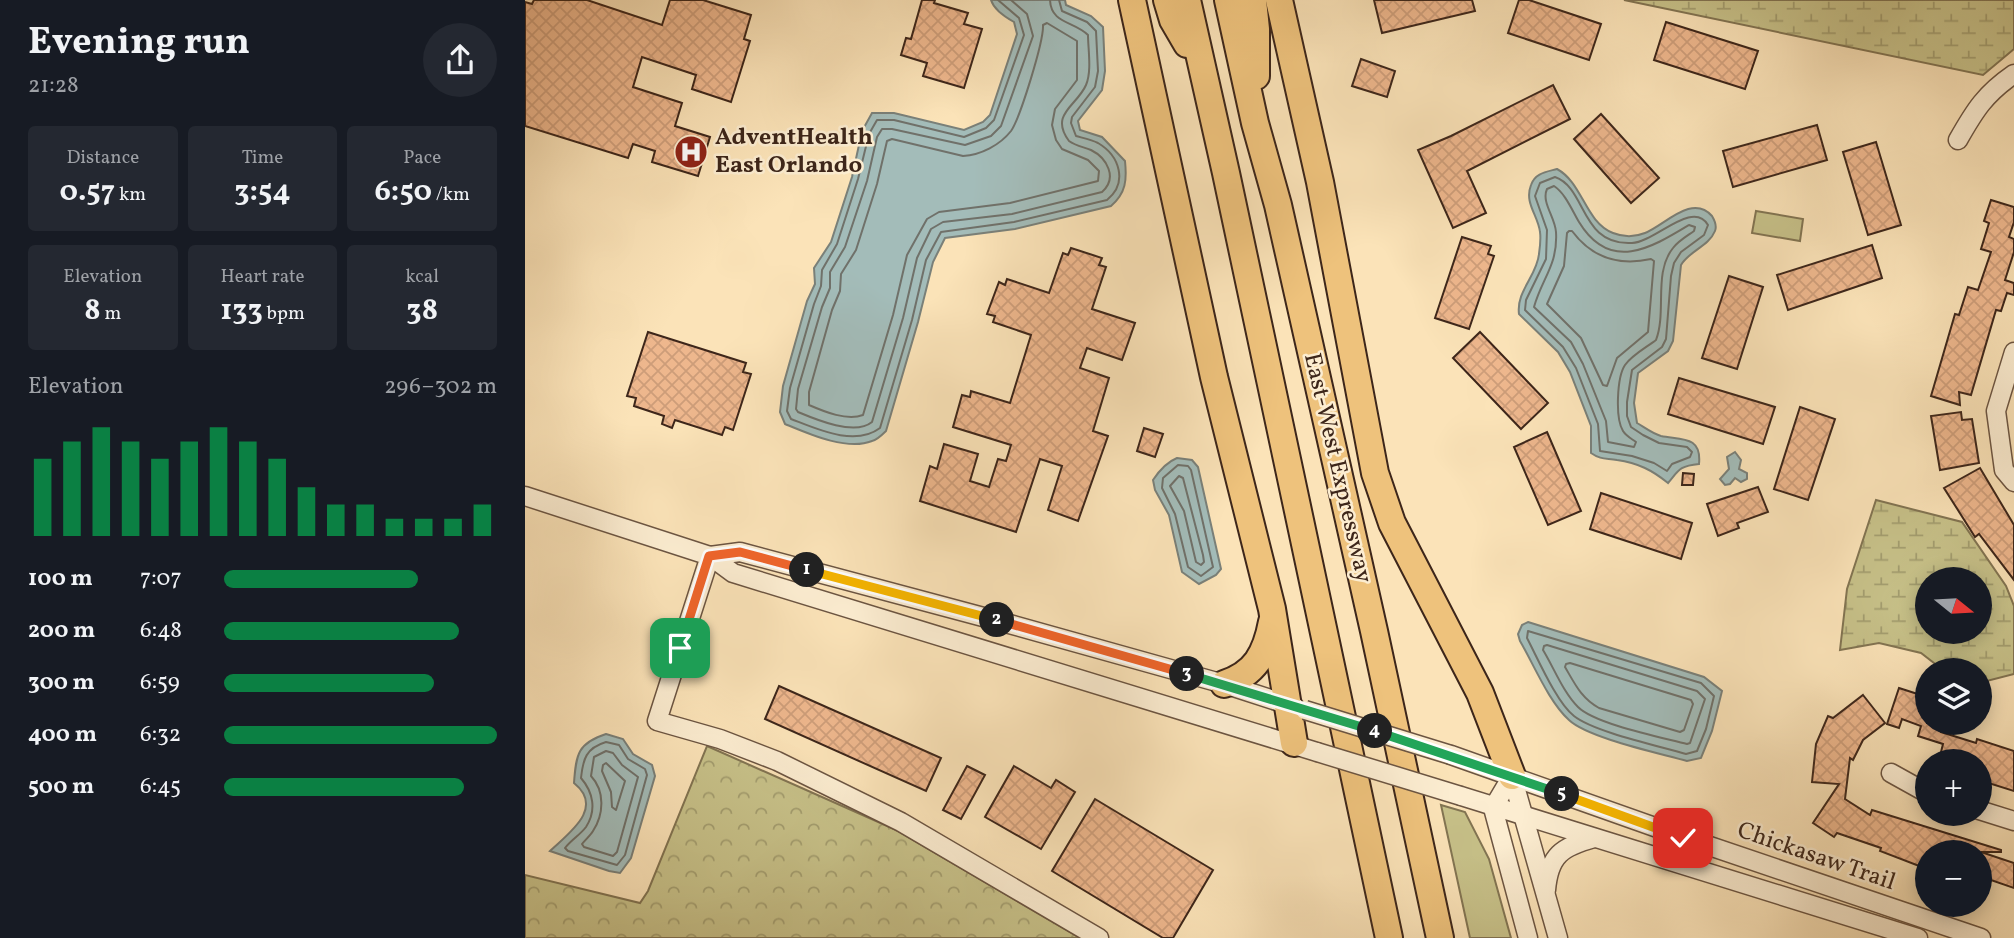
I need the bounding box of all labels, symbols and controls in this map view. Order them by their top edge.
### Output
text: Evening run [28,17,250,70]
button: share [423,23,497,97]
text: 21:28 [28,70,79,102]
place label: AdventHealth East Orlando [715,121,873,183]
hospital icon: AdventHealth East Orlando [672,133,710,171]
text: Distance [66,145,139,171]
text: Time [242,145,283,171]
text: Pace [403,145,441,171]
text: 0.57 [60,171,115,213]
text: 3:54 [234,171,291,213]
text: 6:50 [374,171,432,213]
text: km [115,182,146,208]
text: /km [432,182,470,208]
text: Elevation [63,264,142,290]
text: Heart rate [221,264,304,290]
text: kcal [405,264,439,290]
text: 8 [84,290,101,332]
text: 133 [220,290,263,332]
text: 38 [406,290,438,332]
text: m [101,301,121,327]
text: bpm [263,301,305,327]
street label: East-West Expressway [1294,350,1380,586]
text: Elevation [28,371,124,403]
text: 296–302 m [384,371,497,403]
pin: 1 [789,552,825,588]
text: 1 [803,556,810,582]
text: 100 m [28,563,93,595]
text: 7:07 [140,563,182,595]
north arrow [1915,567,1991,644]
map controls [1915,567,1992,917]
pin: 2 [979,602,1015,638]
text: 2 [992,606,1001,632]
text: 200 m [28,615,95,647]
text: 6:48 [140,615,182,647]
pin [650,618,710,678]
icon: arrive [661,629,699,667]
pin: 3 [1169,656,1205,692]
button: layers [1915,658,1992,735]
text: 3 [1182,660,1191,686]
text: 300 m [28,667,95,699]
text: 6:59 [140,667,180,699]
pin: 4 [1357,714,1393,748]
text: 4 [1369,717,1380,743]
text: 400 m [28,719,97,751]
text: 6:32 [140,719,181,751]
button: + [1915,749,1992,826]
text: 500 m [28,771,94,803]
text: 6:45 [140,771,181,803]
pin: 5 [1545,776,1579,812]
text: 5 [1557,780,1566,806]
pin [1653,808,1713,868]
street label: Chickasaw Trail [1732,814,1900,900]
icon: check [1664,819,1702,857]
button: − [1915,840,1992,917]

